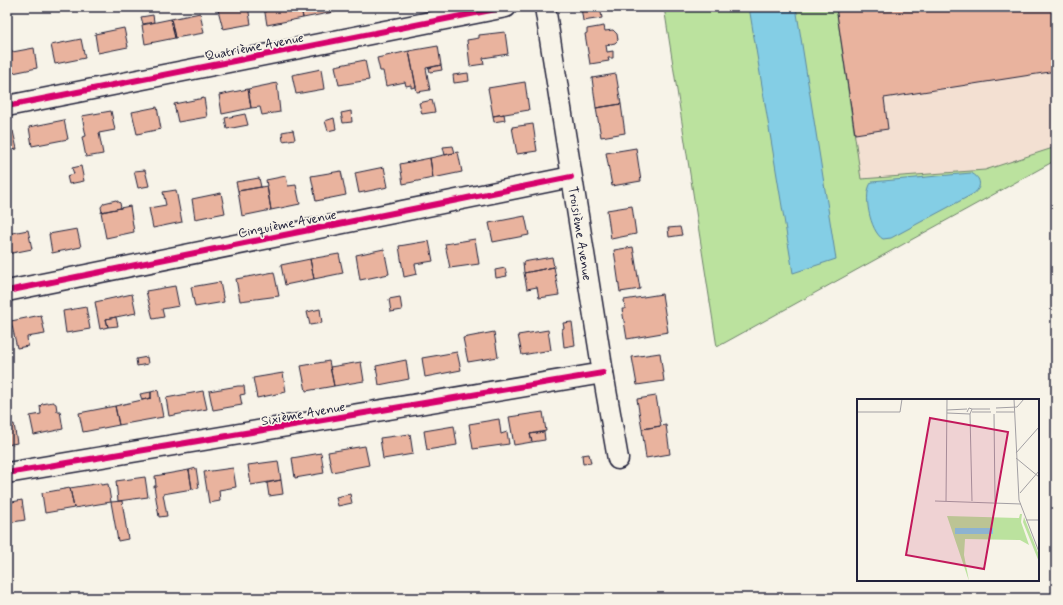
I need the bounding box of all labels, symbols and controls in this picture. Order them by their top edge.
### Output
street label: Quatrième Avenue [203,30,305,65]
street label: Troisième Avenue [564,185,595,282]
street label: Cinquième Avenue [237,207,338,242]
street label: Sixième Avenue [260,399,347,430]
inset map [857,399,1039,581]

